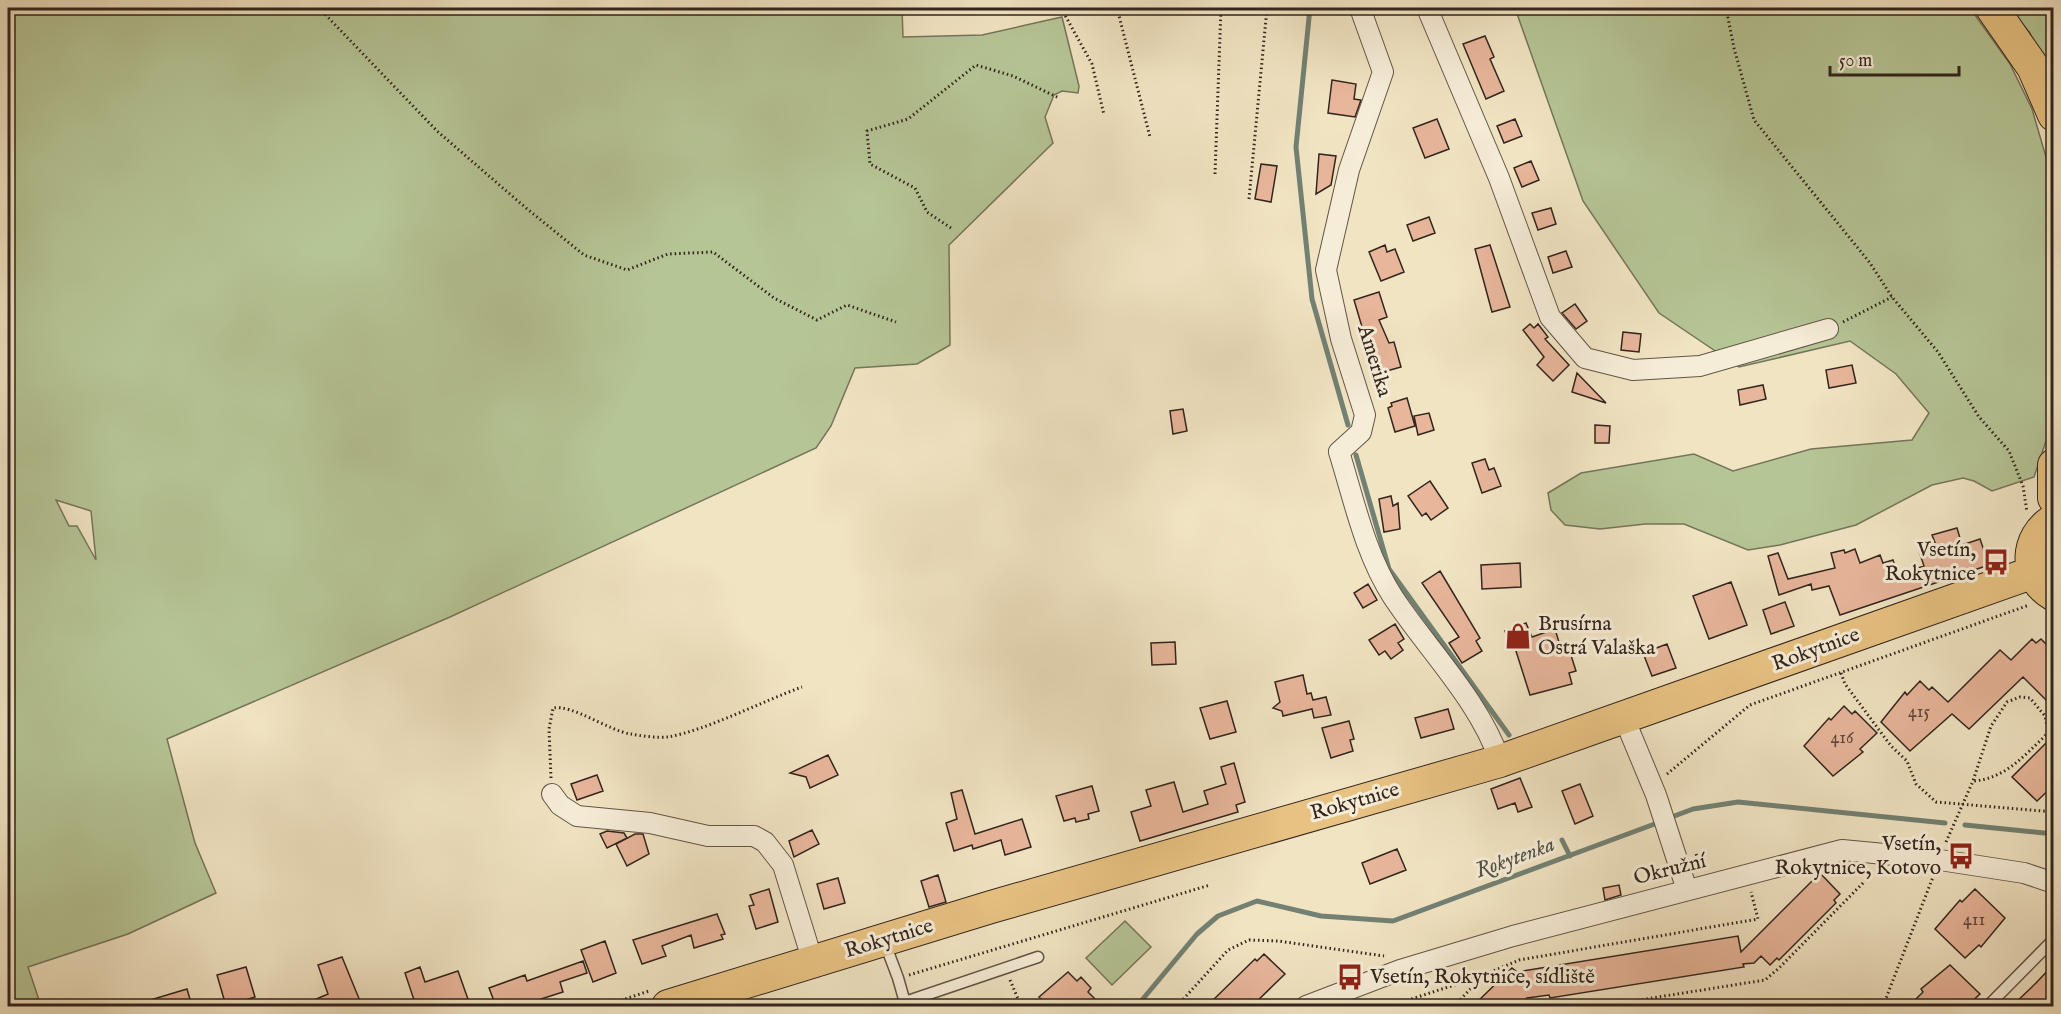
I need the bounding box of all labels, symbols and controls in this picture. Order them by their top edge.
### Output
scale bar [1830,39,1959,77]
text: 50 m [1839,50,1872,73]
street label: Amerika [1350,321,1398,401]
place label: Vsetín, Rokytnice [1885,537,1976,588]
bus stop icon: Vsetín, Rokytnice [1981,547,2011,577]
place label: Brusírna Ostrá Valaška [1538,611,1656,662]
shop icon: Brusírna Ostrá Valaška [1503,621,1533,651]
street label: Rokytnice [1769,622,1864,678]
house number: 415 [1908,701,1930,724]
house number: 416 [1830,727,1854,750]
street label: Rokytnice [1307,776,1403,828]
water label: Rokytenka [1471,831,1559,885]
place label: Vsetín, Rokytnice, Kotovo [1774,831,1941,882]
bus stop icon: Vsetín, Rokytnice, Kotovo [1946,841,1976,871]
street label: Okružní [1631,848,1710,892]
house number: 411 [1963,909,1985,932]
street label: Rokytnice [841,913,937,965]
bus stop icon: Vsetín, Rokytnice, sídliště [1335,962,1365,992]
place label: Vsetín, Rokytnice, sídliště [1369,964,1595,991]

